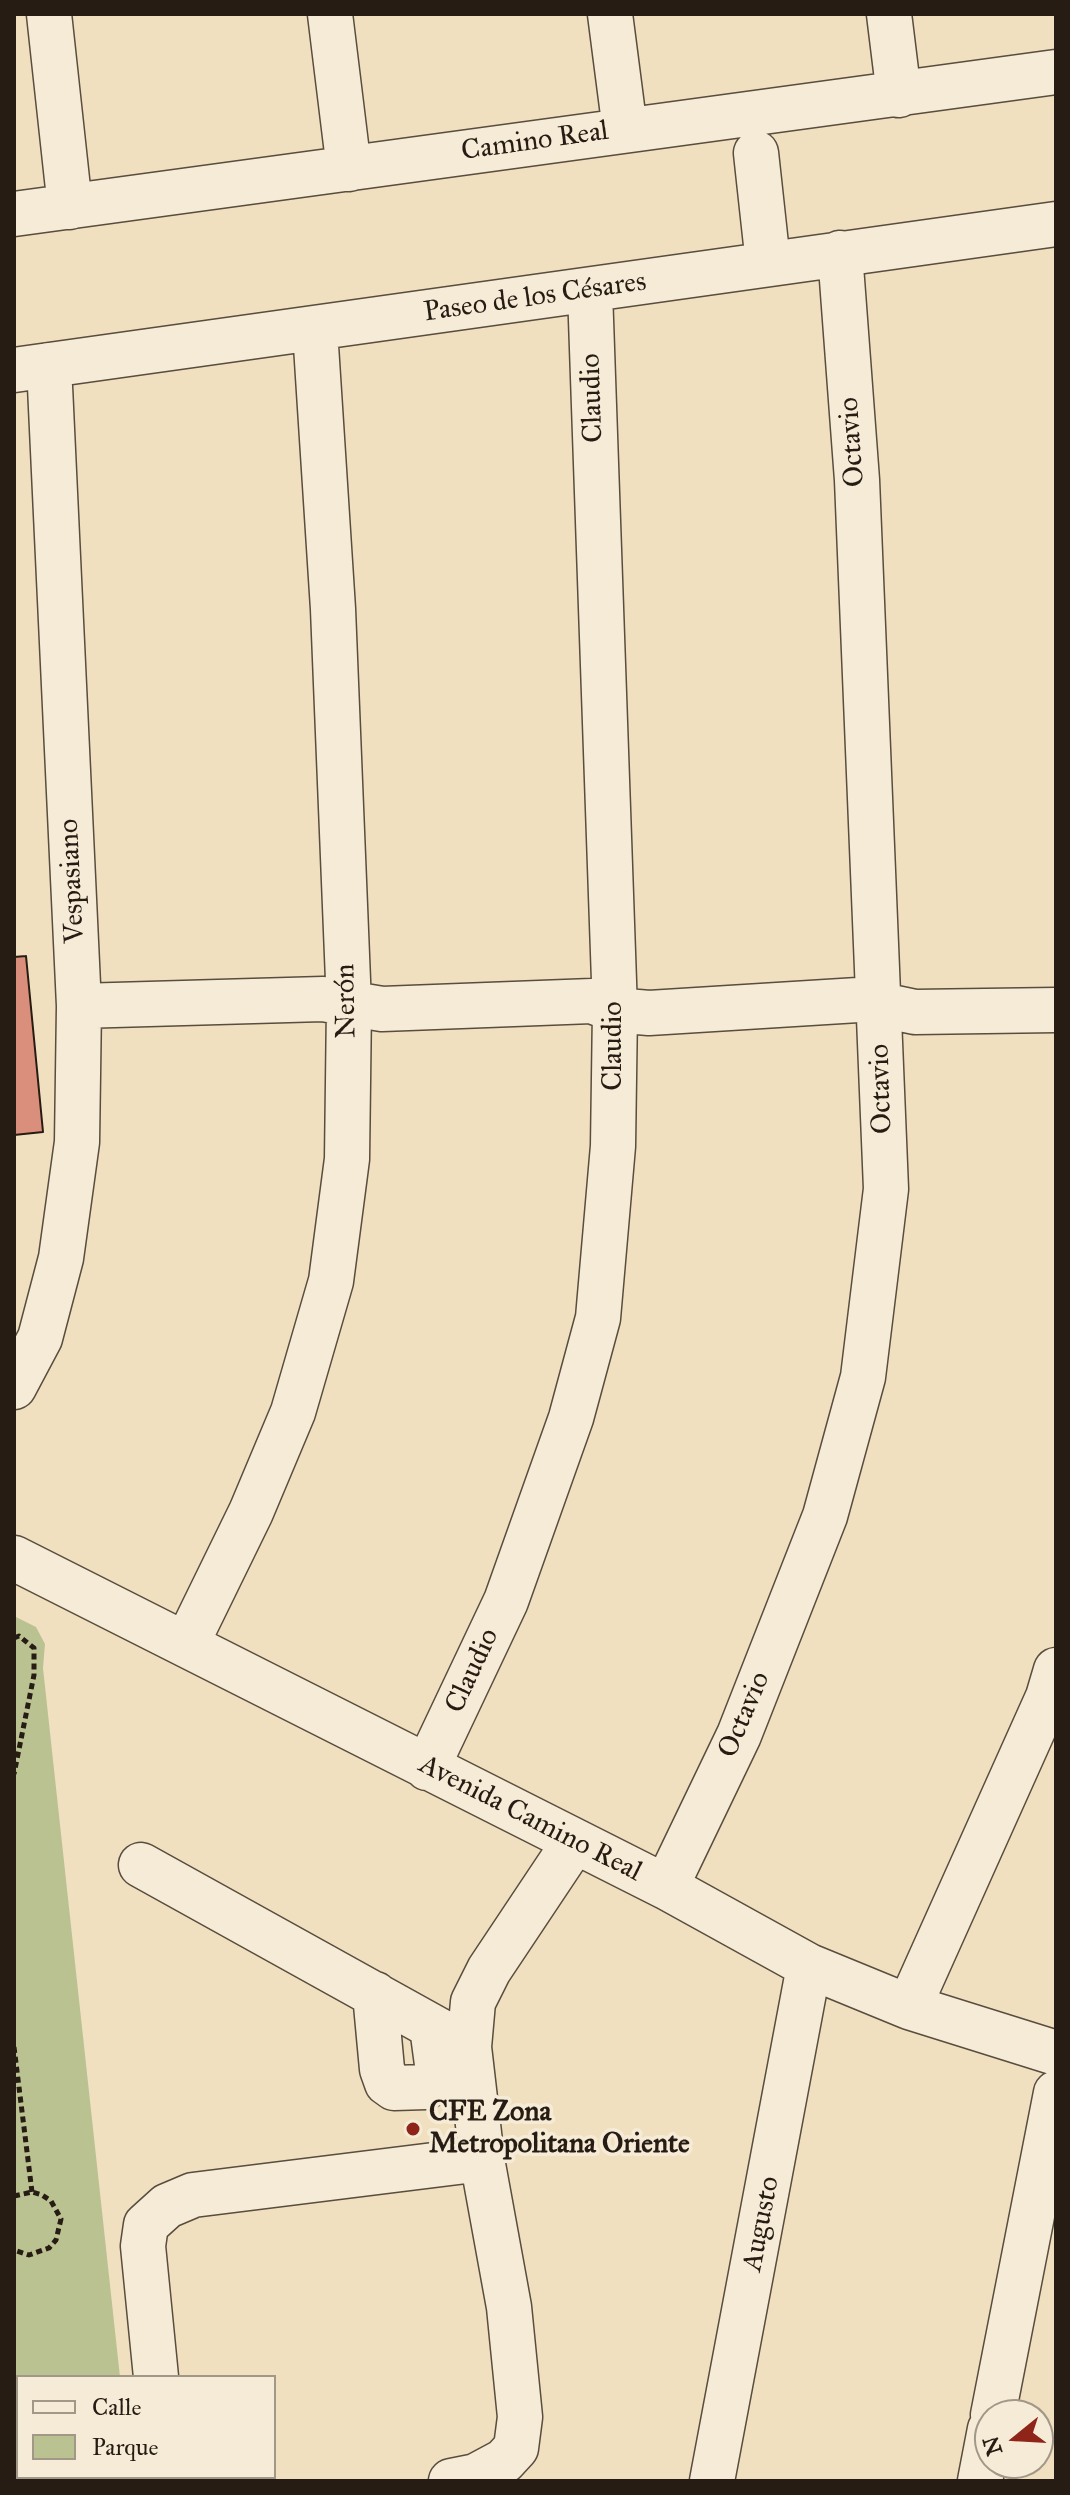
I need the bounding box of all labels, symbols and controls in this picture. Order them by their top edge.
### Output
street label: Camino Real [459,115,611,169]
street label: Paseo de los Césares [422,266,648,330]
street label: Claudio [575,353,611,443]
street label: Octavio [833,396,873,488]
street label: Vespasiano [53,818,93,944]
street label: Nerón [330,963,364,1039]
street label: Claudio [597,1001,631,1091]
street label: Octavio [864,1043,900,1135]
street label: Claudio [439,1623,507,1719]
street label: Octavio [712,1667,778,1763]
street label: Avenida Camino Real [413,1748,647,1890]
place label: CFE Zona Metropolitana Oriente [429,2096,690,2162]
marker: CFE Zona Metropolitana Oriente [404,2120,422,2138]
street label: Augusto [736,2174,788,2274]
legend [16,2375,276,2479]
text: Calle [92,2392,141,2422]
north arrow [974,2399,1054,2479]
text: Parque [92,2432,159,2462]
text: N [977,2433,1008,2459]

